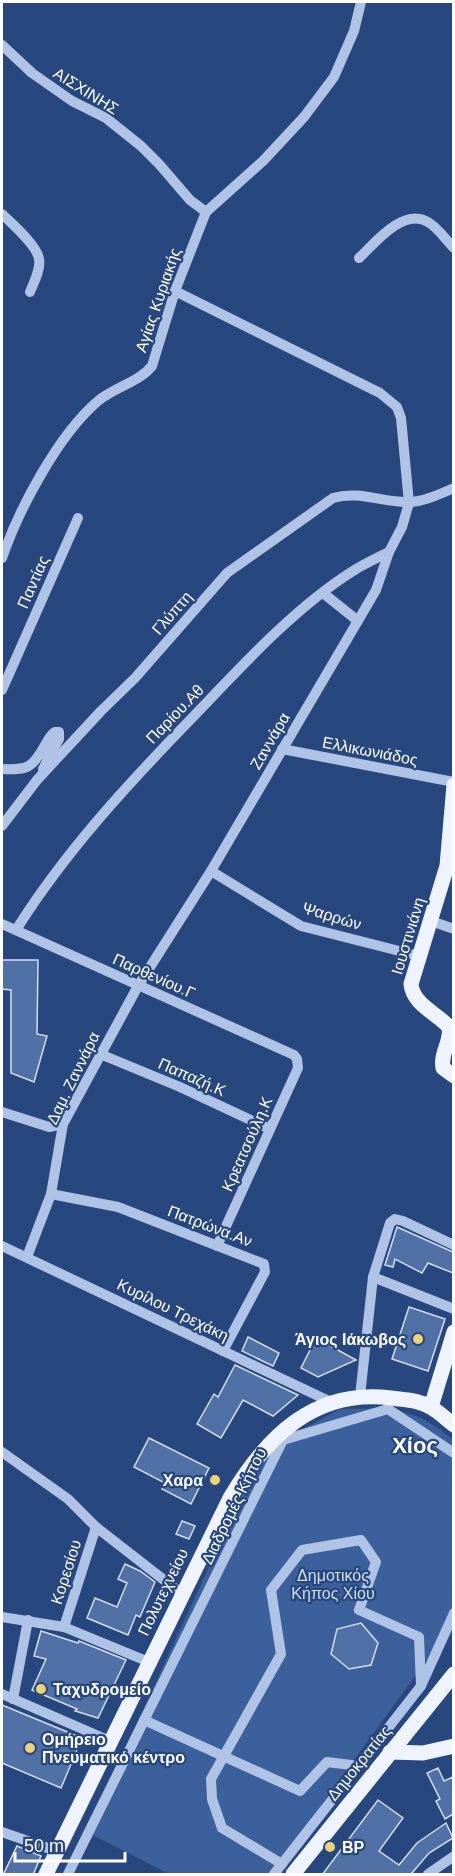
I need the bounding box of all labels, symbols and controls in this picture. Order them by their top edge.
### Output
street label: ΑΙΣΧΙΝΗΣ [50,64,122,118]
street label: Αγίας Κυριακής [132,245,184,354]
street label: Παντίας [14,553,52,611]
street label: Γλύπτη [149,588,195,638]
street label: Παρίου.Αθ [143,681,207,747]
street label: Ζαννάρα [247,710,293,772]
street label: Ελλικωνιάδος [321,733,419,769]
street label: Ιουστινιάνη [388,895,428,977]
street label: Ψαρρών [300,899,364,933]
street label: Παρθενίου.Γ [110,950,198,1002]
street label: Δαμ. Ζαννάρα [43,1029,103,1127]
street label: Παπαζή.Κ [155,1055,228,1100]
street label: Κρεατσούλη.Κ [219,1094,276,1194]
street label: Πατρώνα.Αν [166,1202,254,1250]
street label: Κυρίλου Τρεχάκη [115,1276,231,1344]
place label: Άγιος Ιάκωβος [295,1331,406,1349]
marker: Άγιος Ιάκωβος [411,1332,425,1346]
district label: Χίος [392,1433,438,1458]
street label: Διαδρομές Κήπου [199,1445,269,1567]
place label: Χαρα [163,1472,203,1489]
marker: Χαρα [208,1473,222,1487]
street label: Κορεσίου [48,1538,84,1606]
street label: Πολυτεχνείου [135,1546,191,1638]
park label: Δημοτικός Κήπος Χίου [291,1567,375,1602]
place label: Ταχυδρομείο [53,1681,151,1698]
marker: Ταχυδρομείο [34,1682,48,1696]
street label: Δημοκρατίας [324,1722,394,1804]
place label: Ομήρειο Πνευματικό κέντρο [42,1731,185,1766]
marker: Ομήρειο Πνευματικό κέντρο [23,1741,37,1755]
scale bar [15,1825,124,1863]
text: 50 m [24,1836,64,1856]
place label: BP [342,1839,365,1856]
marker: BP [323,1840,337,1854]

